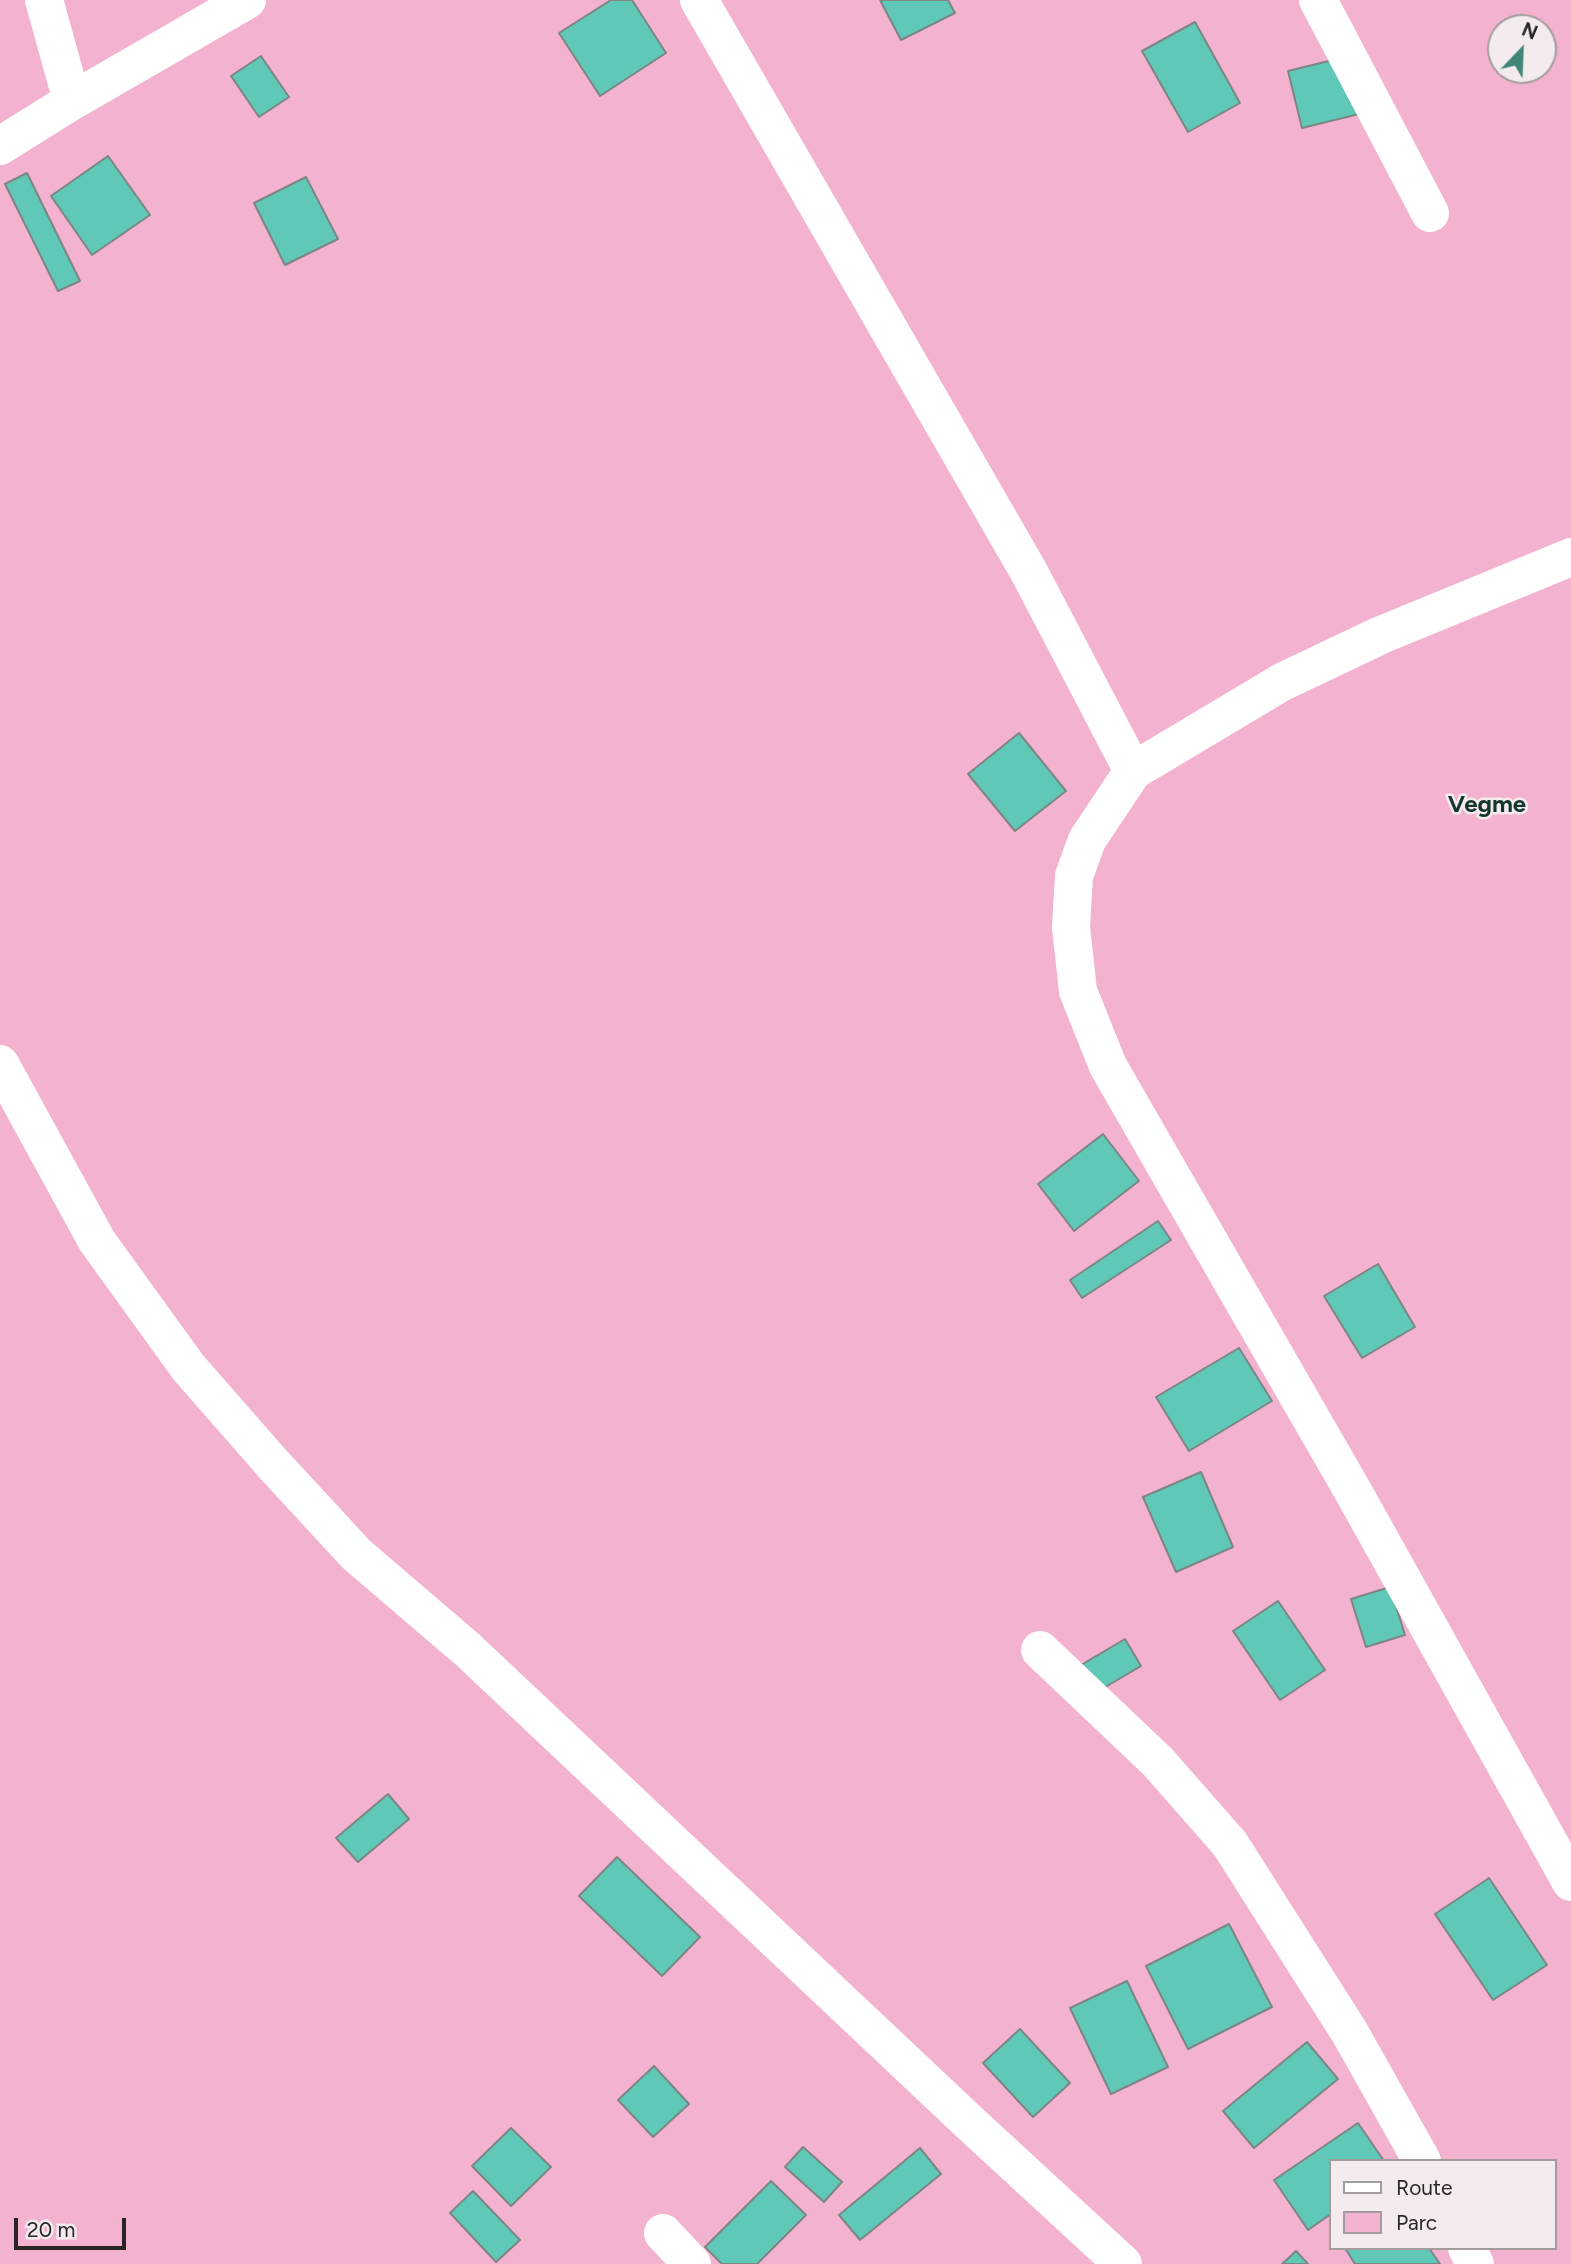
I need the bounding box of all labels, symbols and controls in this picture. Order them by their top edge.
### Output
north arrow [1487,14,1557,84]
text: N [1518,18,1541,45]
district label: Vegme [1448,791,1526,819]
legend [1330,2159,1557,2250]
text: Route [1396,2175,1452,2200]
scale bar [18,2204,130,2248]
text: Parc [1396,2210,1437,2235]
text: 20 m [27,2217,75,2242]

